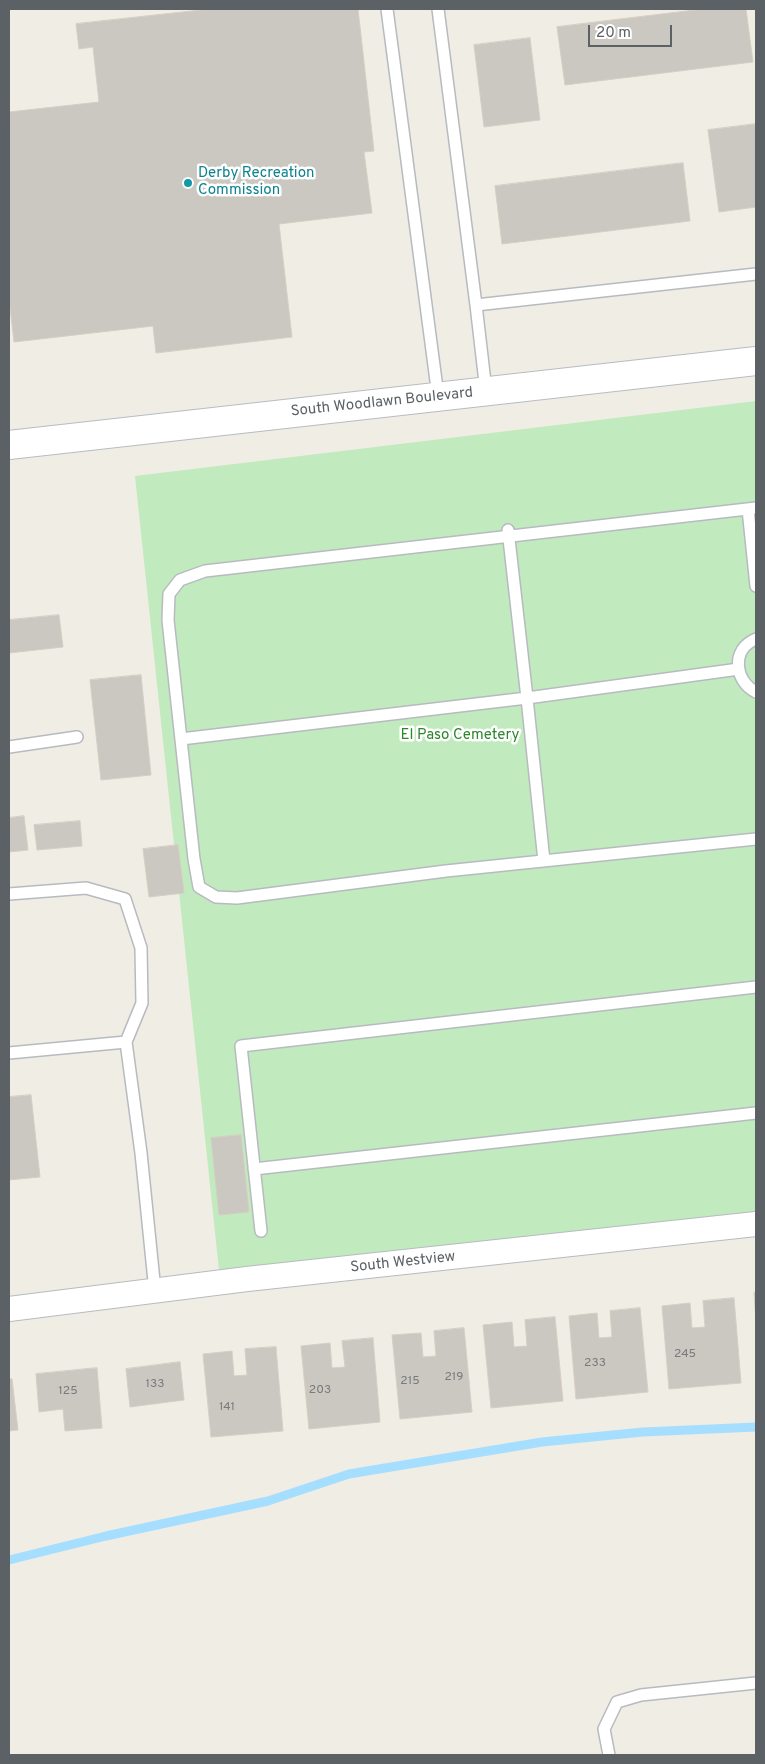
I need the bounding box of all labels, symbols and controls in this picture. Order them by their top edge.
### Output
scale bar [590,15,674,47]
text: 20 m [596,24,631,43]
place label: Derby Recreation Commission [198,165,314,200]
marker: Derby Recreation Commission [182,177,194,189]
street label: South Woodlawn Boulevard [290,384,474,422]
park label: El Paso Cemetery [401,727,519,745]
street label: South Westview [350,1249,456,1277]
house number: 245 [674,1348,696,1362]
house number: 233 [584,1357,606,1371]
house number: 219 [445,1371,463,1385]
house number: 215 [400,1375,420,1389]
house number: 133 [146,1378,164,1392]
house number: 203 [309,1384,331,1398]
house number: 125 [58,1385,78,1399]
house number: 141 [219,1401,235,1415]

